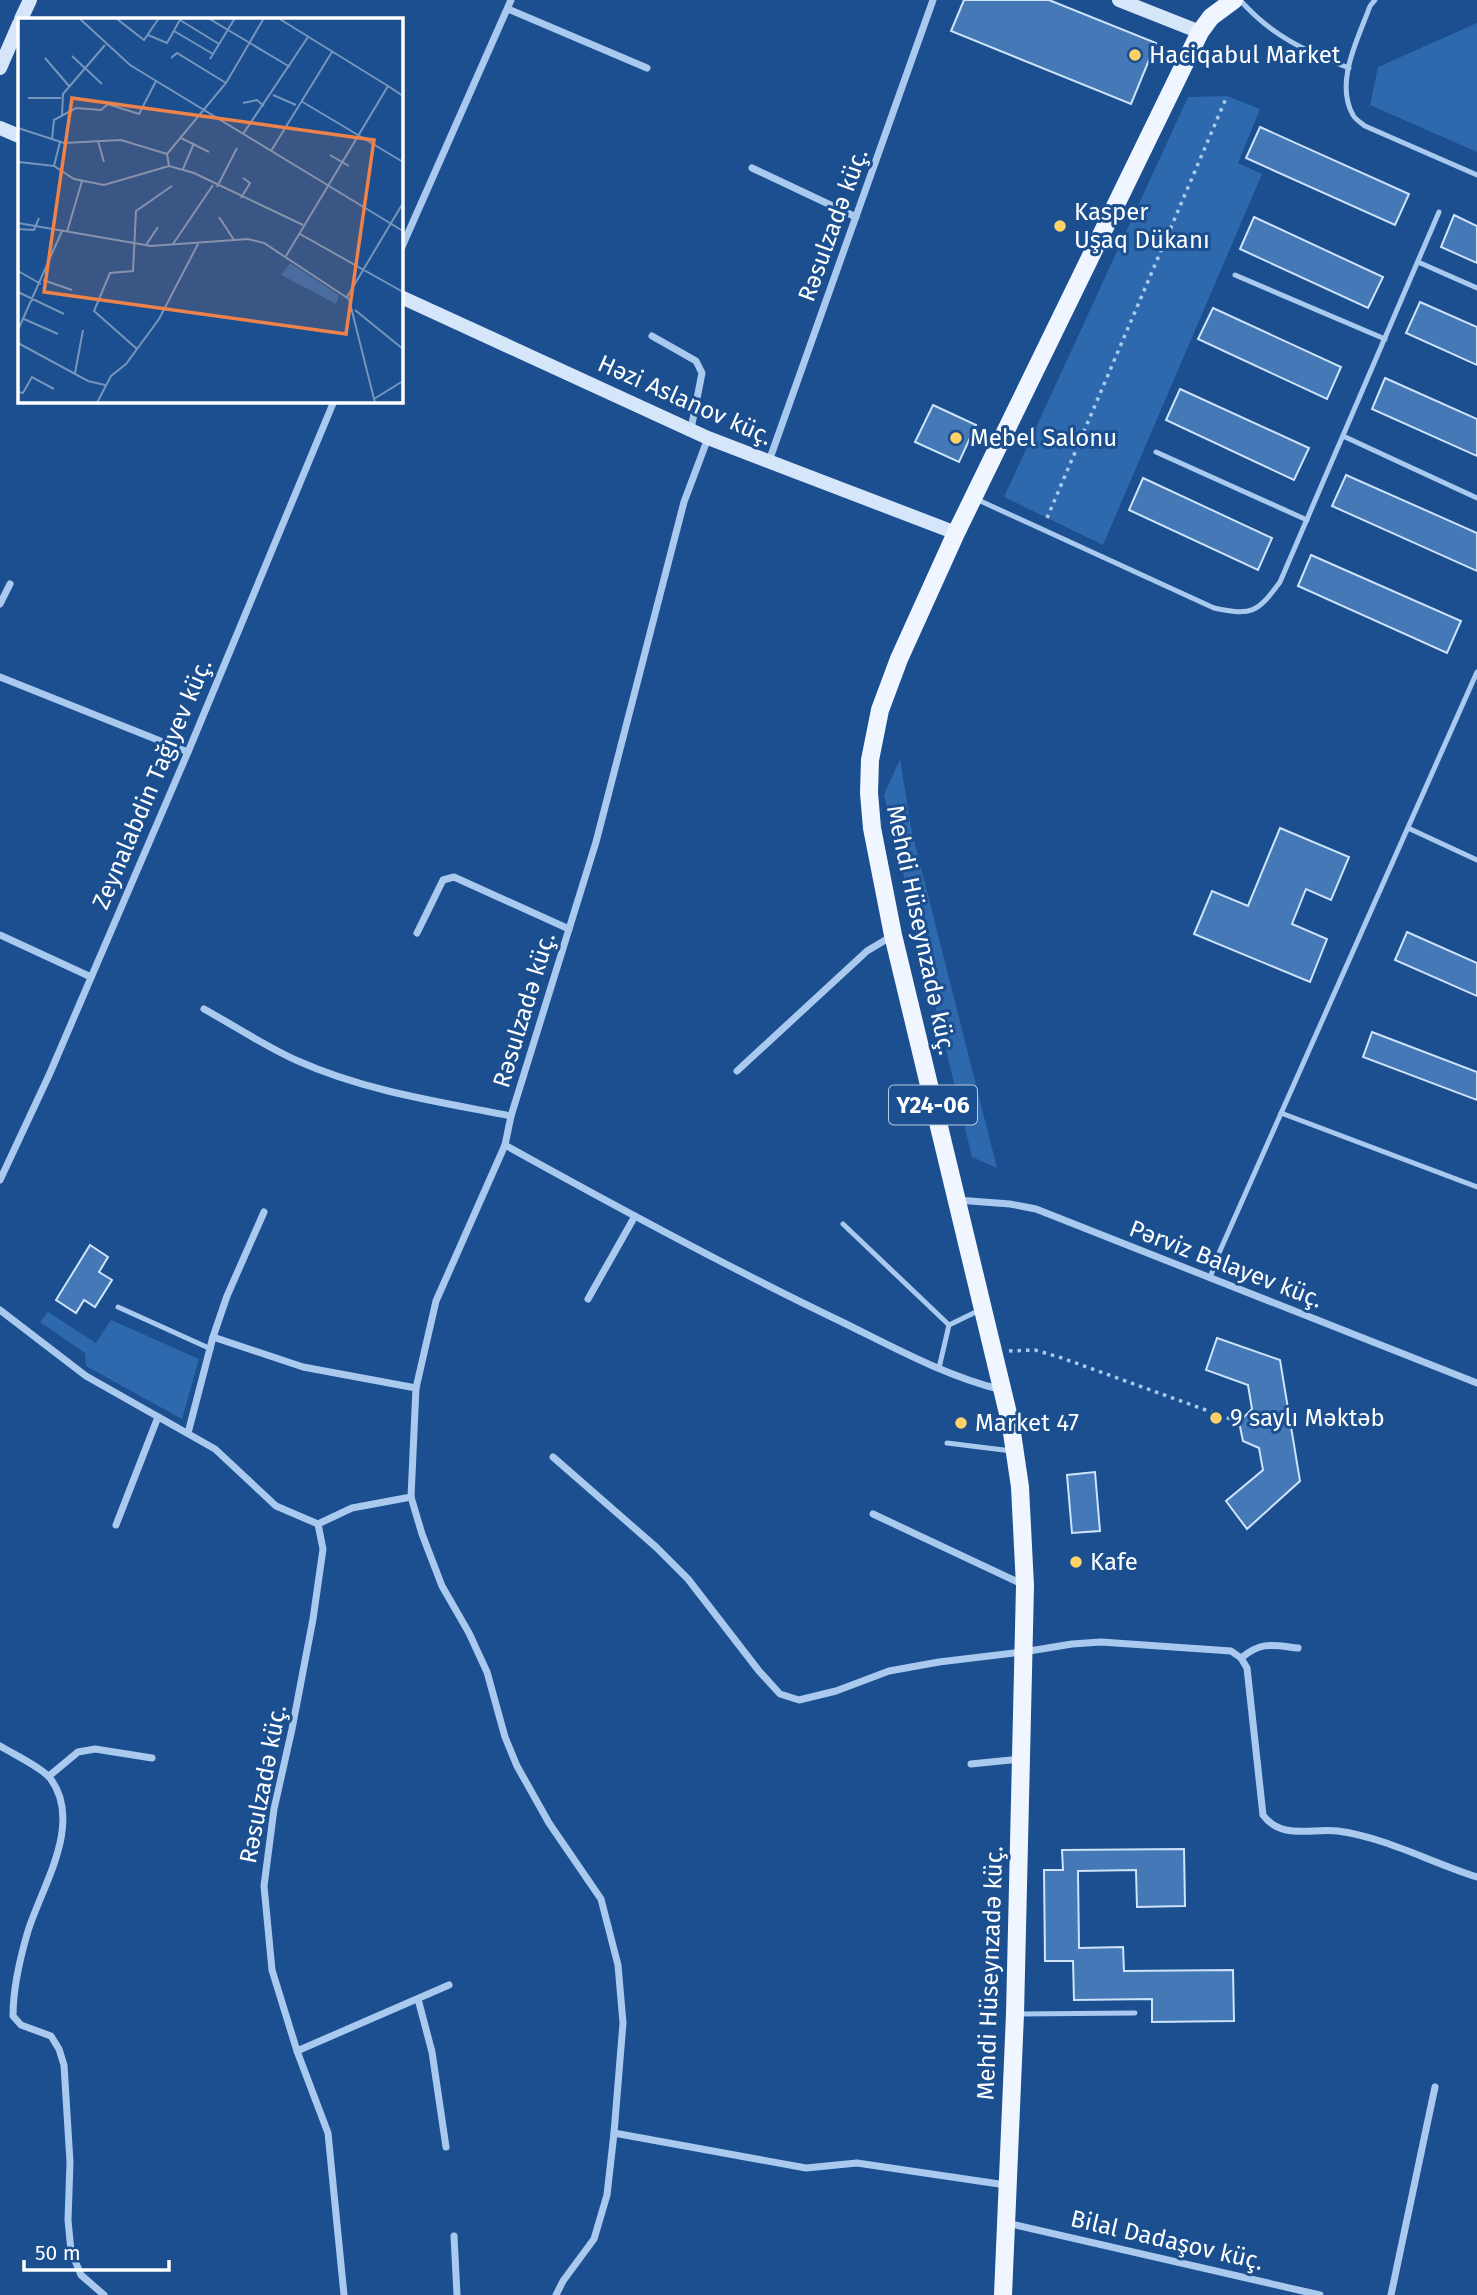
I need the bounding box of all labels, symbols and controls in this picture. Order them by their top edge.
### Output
inset map [18,18,402,402]
place label: Haciqabul Market [1149,41,1341,69]
marker: Haciqabul Market [1127,47,1143,63]
street label: Rəsulzadə küç. [792,145,874,305]
place label: Kasper Uşaq Dükanı [1074,198,1210,254]
marker: Kasper Uşaq Dükanı [1052,218,1068,234]
street label: Həzi Aslanov küç. [594,349,776,451]
place label: Mebel Salonu [970,424,1117,452]
marker: Mebel Salonu [948,430,964,446]
street label: Zeynalabdin Tağıyev küç. [87,655,217,913]
street label: Mehdi Hüseynzadə küç. [881,803,961,1057]
street label: Rəsulzadə küç. [487,929,561,1091]
road number: Y24-06 [889,1086,977,1124]
street label: Pərviz Balayev küç. [1125,1214,1327,1314]
place label: 9 saylı Məktəb [1230,1404,1385,1432]
place label: Market 47 [975,1409,1079,1437]
marker: 9 saylı Məktəb [1208,1410,1224,1426]
marker: Market 47 [953,1415,969,1431]
place label: Kafe [1090,1548,1138,1576]
marker: Kafe [1068,1554,1084,1570]
street label: Rəsulzadə küç. [234,1702,292,1866]
street label: Mehdi Hüseynzadə küç. [972,1845,1008,2101]
street label: Bilal Dadaşov küç. [1068,2204,1266,2276]
scale bar [24,2228,170,2272]
text: 50 m [35,2240,81,2266]

